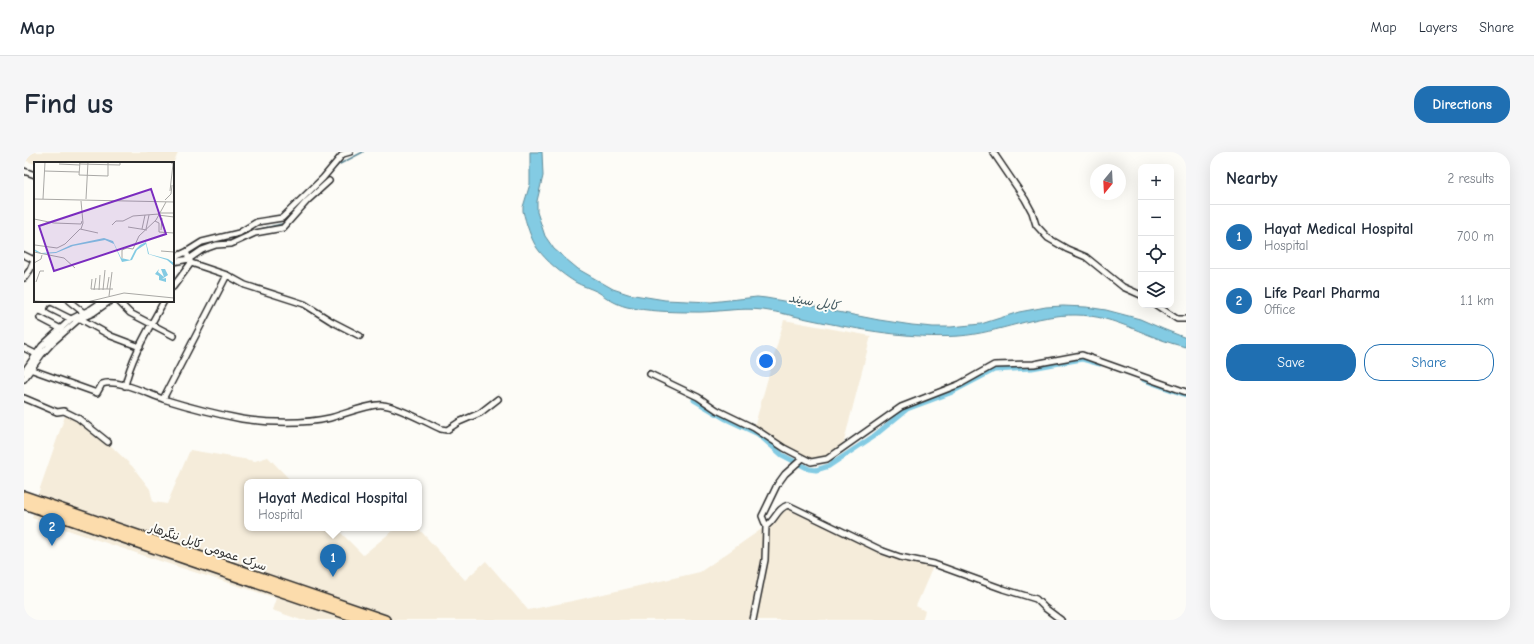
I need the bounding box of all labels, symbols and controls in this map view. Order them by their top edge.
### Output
text: Map [20,17,55,39]
text: Map [1370,19,1397,36]
text: Layers [1419,19,1457,36]
text: Share [1479,19,1514,36]
button: Directions [1414,86,1510,123]
text: Find us [24,88,113,120]
inset map [34,162,174,302]
north arrow [1090,164,1126,200]
map controls [1138,164,1174,308]
button: + [1138,164,1174,200]
text: Nearby [1226,169,1277,188]
text: 2 results [1447,171,1494,186]
button: − [1138,200,1174,236]
text: Hayat Medical Hospital [1264,220,1413,238]
text: 1 [1236,229,1242,244]
text: 700 m [1457,229,1494,244]
button: locate [1138,236,1174,272]
text: Hospital [1264,238,1308,253]
button: layers [1138,272,1174,308]
text: Life Pearl Pharma [1264,284,1380,302]
water label: کابل سيند [787,290,843,315]
text: 2 [1236,293,1242,308]
text: 1.1 km [1460,293,1494,308]
text: Office [1264,302,1295,317]
button: Save [1226,344,1356,381]
button: Share [1364,344,1494,381]
your location [756,351,776,371]
popup [244,479,422,531]
text: Hayat Medical Hospital [258,489,408,507]
text: Hospital [258,507,303,522]
pin: 2 [39,513,65,546]
street label: سرک عمومی کابل ننگرهار [146,520,269,575]
pin: 1 [320,544,346,577]

